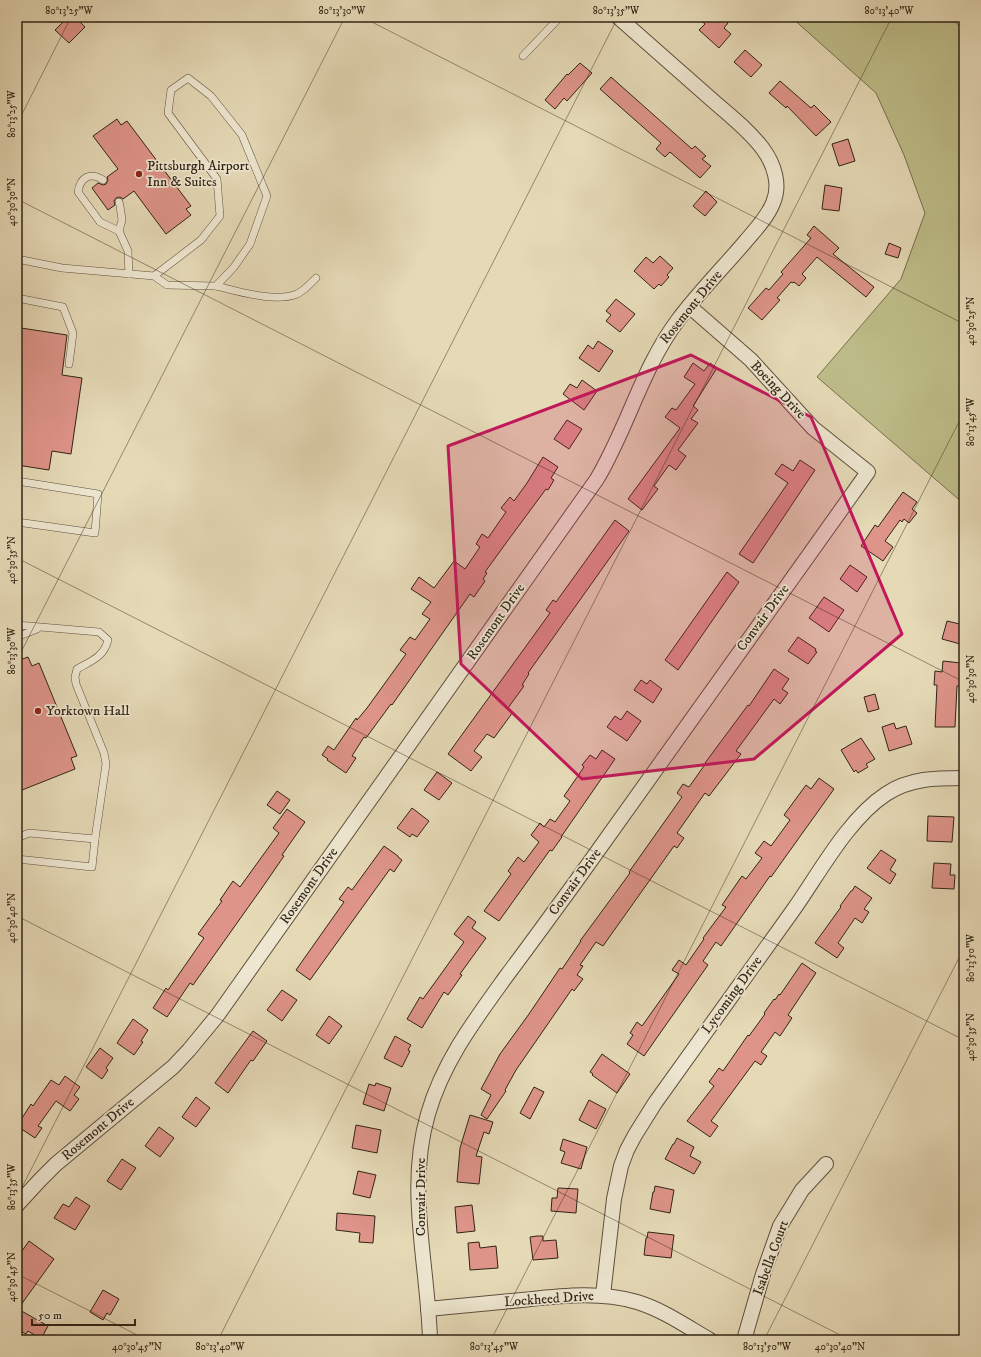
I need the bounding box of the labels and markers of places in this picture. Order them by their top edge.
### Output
place label: Pittsburgh Airport Inn & Suites [147,157,250,191]
marker: Pittsburgh Airport Inn & Suites [134,169,144,179]
place label: Yorktown Hall [46,702,130,720]
marker: Yorktown Hall [33,706,43,716]

